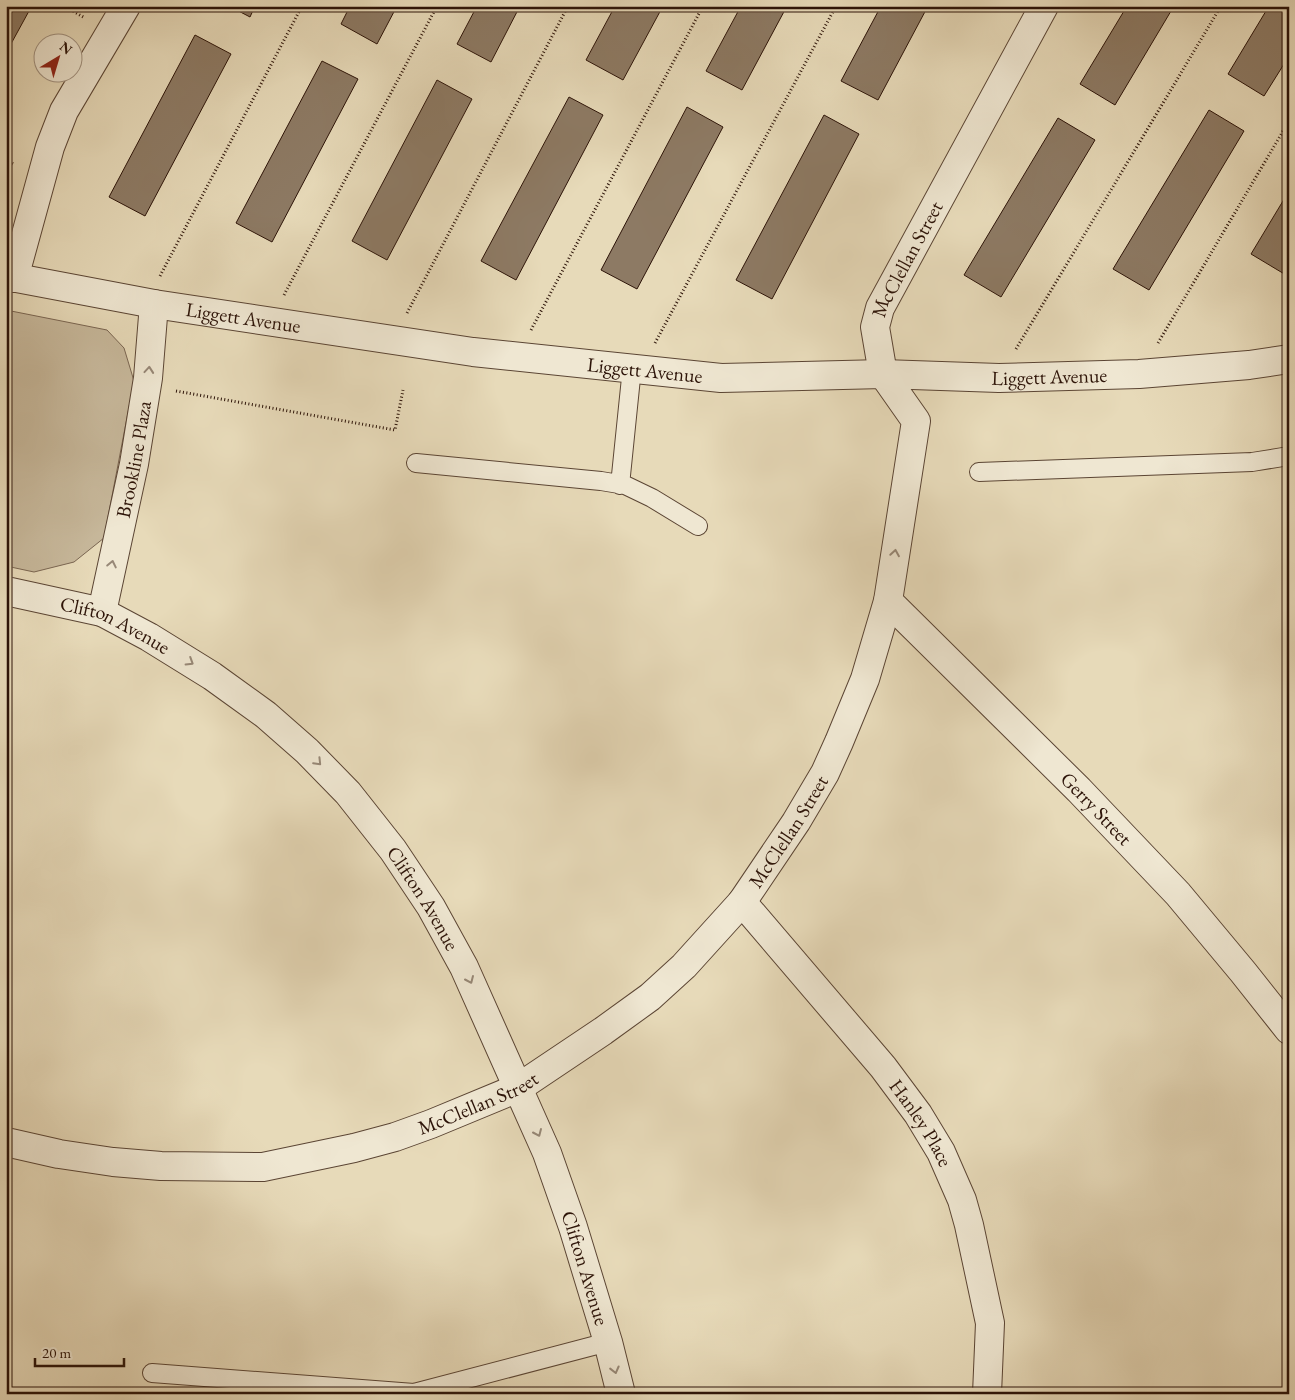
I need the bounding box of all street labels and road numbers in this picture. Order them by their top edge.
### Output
street label: McClellan Street [865,196,949,320]
street label: Liggett Avenue [184,296,303,339]
street label: Liggett Avenue [586,351,704,389]
street label: Liggett Avenue [991,362,1108,391]
street label: Brookline Plaza [110,399,157,520]
street label: Clifton Avenue [58,590,175,660]
street label: Gerry Street [1055,766,1138,851]
street label: McClellan Street [742,770,834,893]
street label: Clifton Avenue [381,841,465,955]
street label: McClellan Street [414,1065,544,1141]
street label: Hanley Place [883,1074,959,1171]
street label: Clifton Avenue [555,1207,615,1329]

